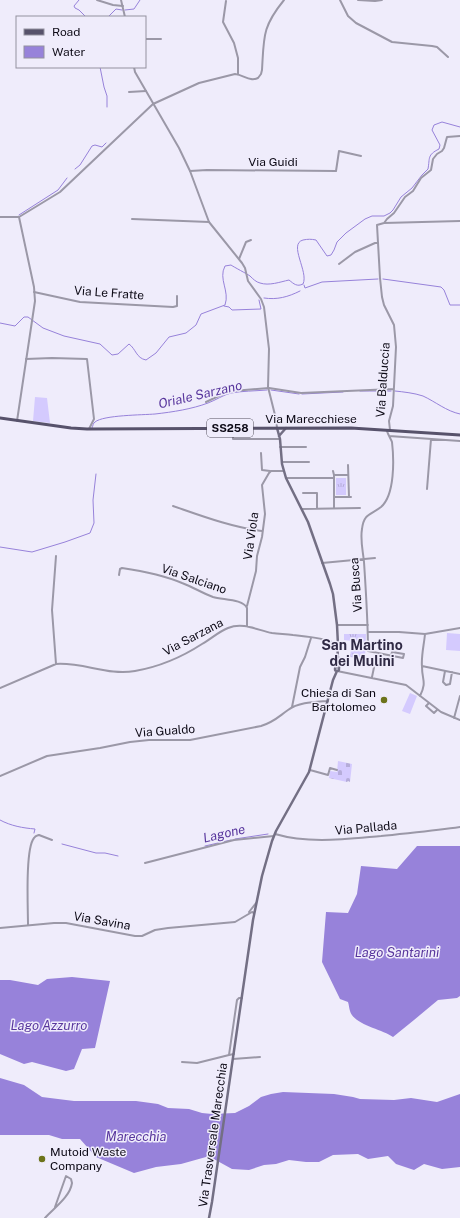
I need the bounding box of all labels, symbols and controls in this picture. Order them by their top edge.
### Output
legend [16,16,146,68]
text: Road [52,25,80,39]
text: Water [52,45,86,59]
street label: Via Guidi [248,155,298,169]
street label: Via Le Fratte [73,284,145,302]
street label: Via Balduccia [373,342,393,418]
water label: Oriale Sarzano [157,378,243,411]
street label: Via Marecchiese [265,412,357,426]
road number: SS258 [207,419,253,437]
street label: Via Viola [241,511,261,561]
street label: Via Busca [347,557,365,613]
street label: Via Salciano [159,561,229,597]
street label: Via Sarzana [161,615,225,659]
district label: San Martino dei Mulini [321,637,403,669]
place label: Chiesa di San Bartolomeo [301,686,376,714]
marker: Chiesa di San Bartolomeo [379,695,389,705]
street label: Via Gualdo [134,722,196,740]
street label: Via Pallada [334,818,398,838]
water label: Lagone [202,821,247,846]
street label: Via Savina [72,909,132,933]
water label: Lago Santarini [355,945,440,960]
water label: Lago Azzurro [11,1018,87,1033]
street label: Via Trasversale Marecchia [196,1062,230,1208]
water label: Marecchia [106,1129,166,1144]
place label: Mutoid Waste Company [50,1145,127,1173]
marker: Mutoid Waste Company [37,1154,47,1164]

